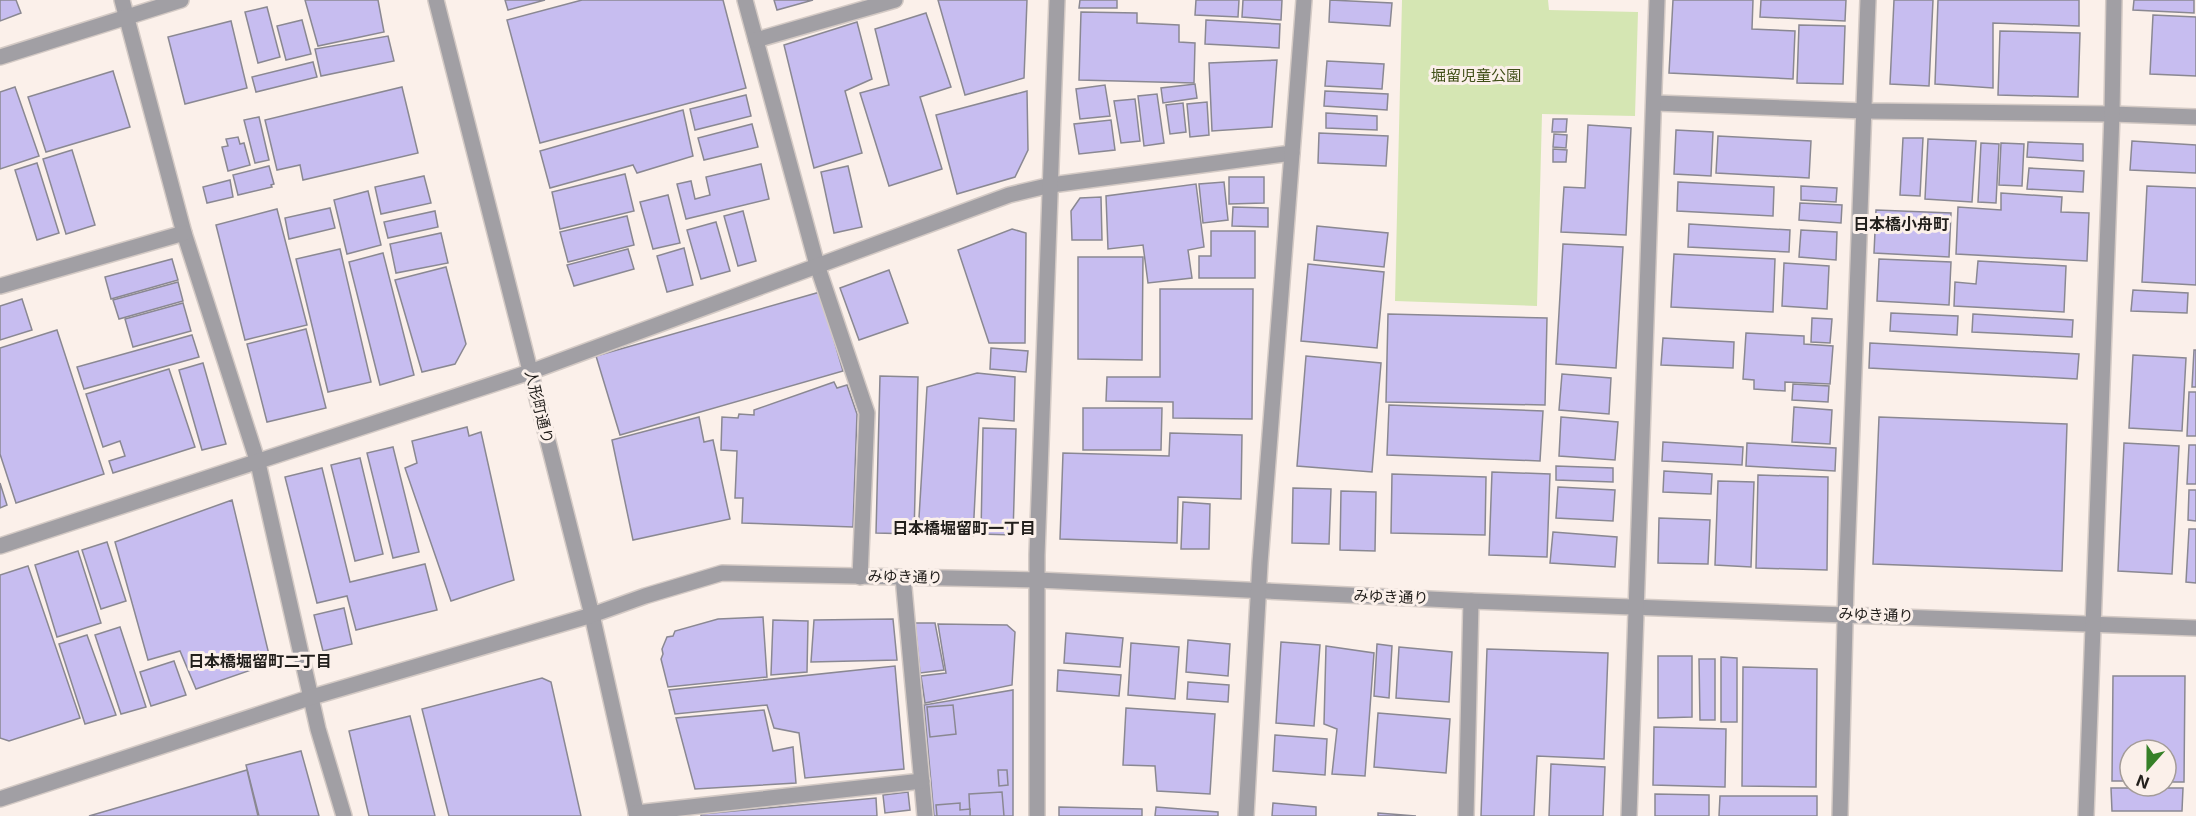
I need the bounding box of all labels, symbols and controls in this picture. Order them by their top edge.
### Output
park label: 堀留児童公園 [1431,66,1521,85]
district label: 日本橋小舟町 [1853,214,1949,234]
street label: 人形町通り [521,368,558,446]
district label: 日本橋堀留町一丁目 [892,518,1036,538]
street label: みゆき通り [867,566,943,587]
street label: みゆき通り [1353,586,1429,607]
street label: みゆき通り [1838,604,1914,625]
district label: 日本橋堀留町二丁目 [188,651,332,671]
north arrow [2118,738,2178,798]
text: N [2133,770,2152,794]

